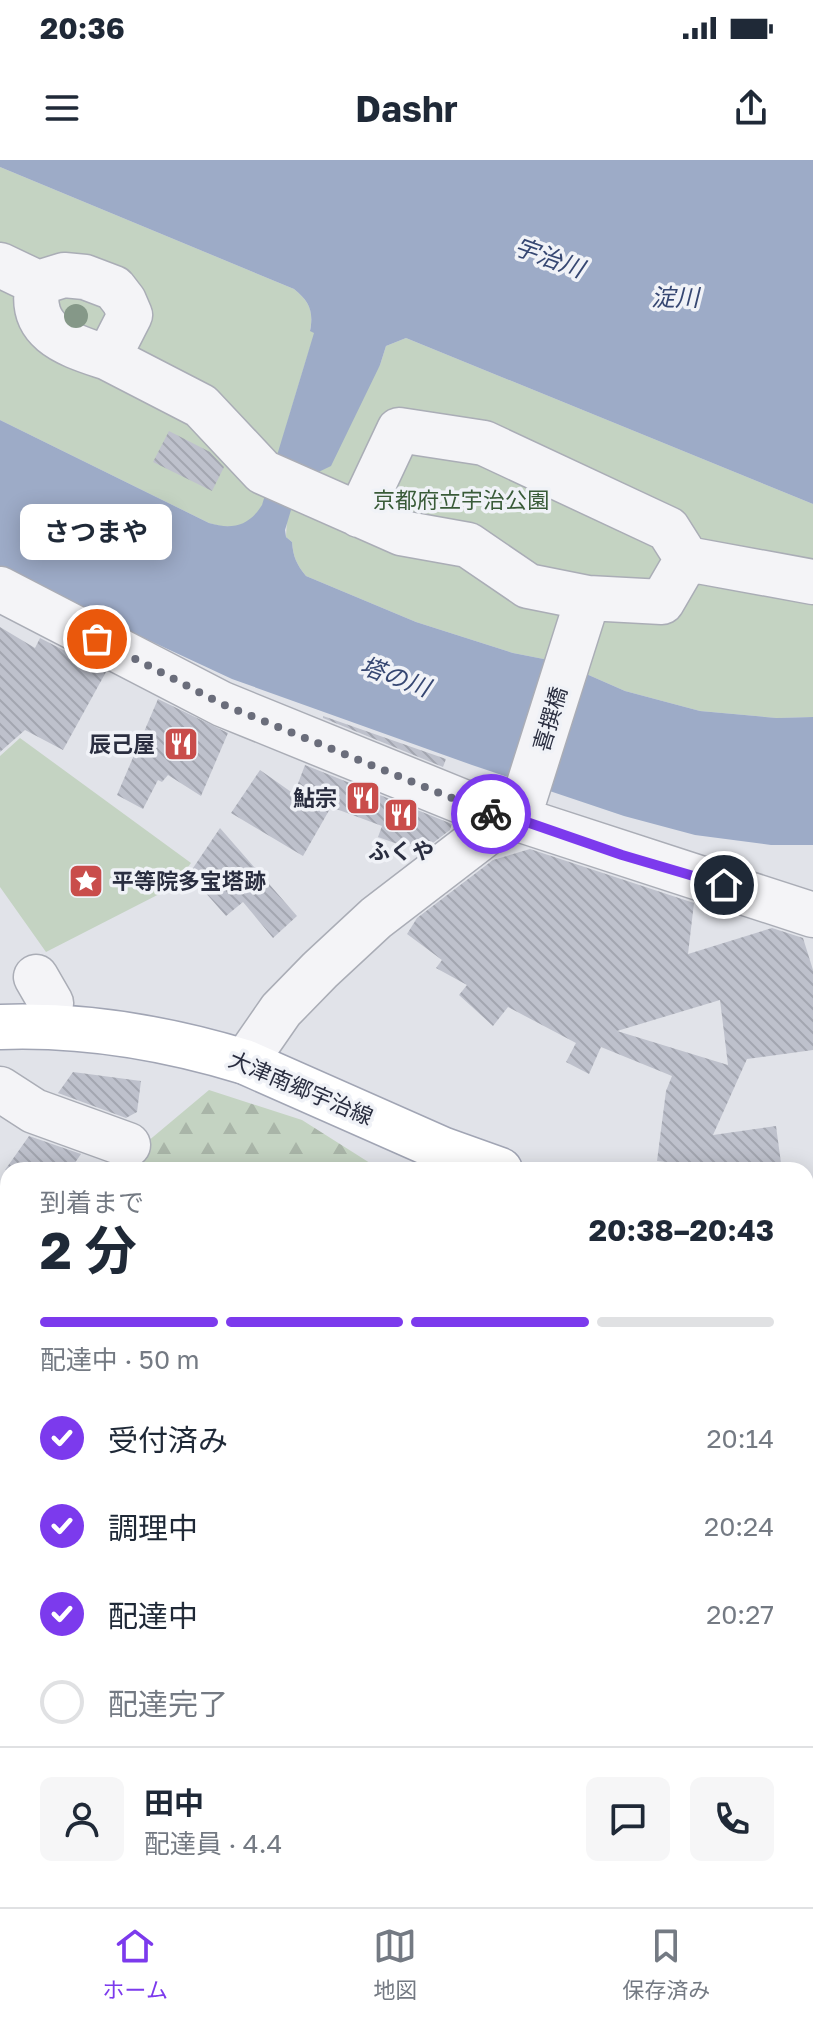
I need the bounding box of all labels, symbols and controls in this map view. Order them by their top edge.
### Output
text: 20:36 [40,10,125,46]
icon: menu [40,86,84,130]
icon: share [729,86,773,130]
text: Dashr [355,87,458,130]
water label: 宇治川 [511,231,591,284]
water label: 淀川 [651,282,702,311]
park label: 京都府立宇治公園 [373,486,549,513]
callout: さつまや [21,503,173,559]
text: さつまや [44,516,148,547]
pin [63,605,131,673]
icon: bag [75,617,119,661]
water label: 塔の川 [357,650,437,703]
street label: 喜撰橋 [527,683,572,754]
restaurant icon: 辰己屋 [162,725,200,763]
place label: 辰己屋 [89,730,155,757]
courier [451,774,531,854]
restaurant icon: 鮎宗 [344,779,382,817]
place label: 鮎宗 [293,784,337,811]
icon: bike [469,792,513,836]
restaurant icon: ふくや [382,796,420,834]
place label: ふくや [368,837,434,864]
pin [690,851,758,919]
place icon: 平等院多宝塔跡 [67,862,105,900]
icon: home [702,863,746,907]
place label: 平等院多宝塔跡 [112,867,266,894]
street label: 大津南郷宇治線 [225,1045,377,1130]
text: 到着まで [40,1187,144,1218]
text: 20:38–20:43 [589,1212,774,1248]
text: 2 分 [40,1218,137,1280]
text: 配達中 · 50 m [40,1344,200,1375]
icon: check [40,1416,84,1460]
text: 受付済み [108,1422,228,1458]
text: 20:14 [707,1423,774,1454]
icon: check [40,1504,84,1548]
text: 調理中 [108,1510,198,1546]
text: 20:24 [704,1511,774,1542]
icon: check [40,1592,84,1636]
text: 配達中 [108,1598,198,1634]
text: 20:27 [706,1599,774,1630]
text: 配達完了 [108,1686,228,1722]
button: person [40,1777,124,1861]
button: chat [586,1777,670,1861]
button: phone [690,1777,774,1861]
text: 田中 [144,1785,204,1821]
text: 配達員 · 4.4 [144,1828,282,1859]
tab: ホーム [103,1924,168,2004]
tab: 地図 [373,1924,417,2004]
tab: 保存済み [622,1924,710,2004]

